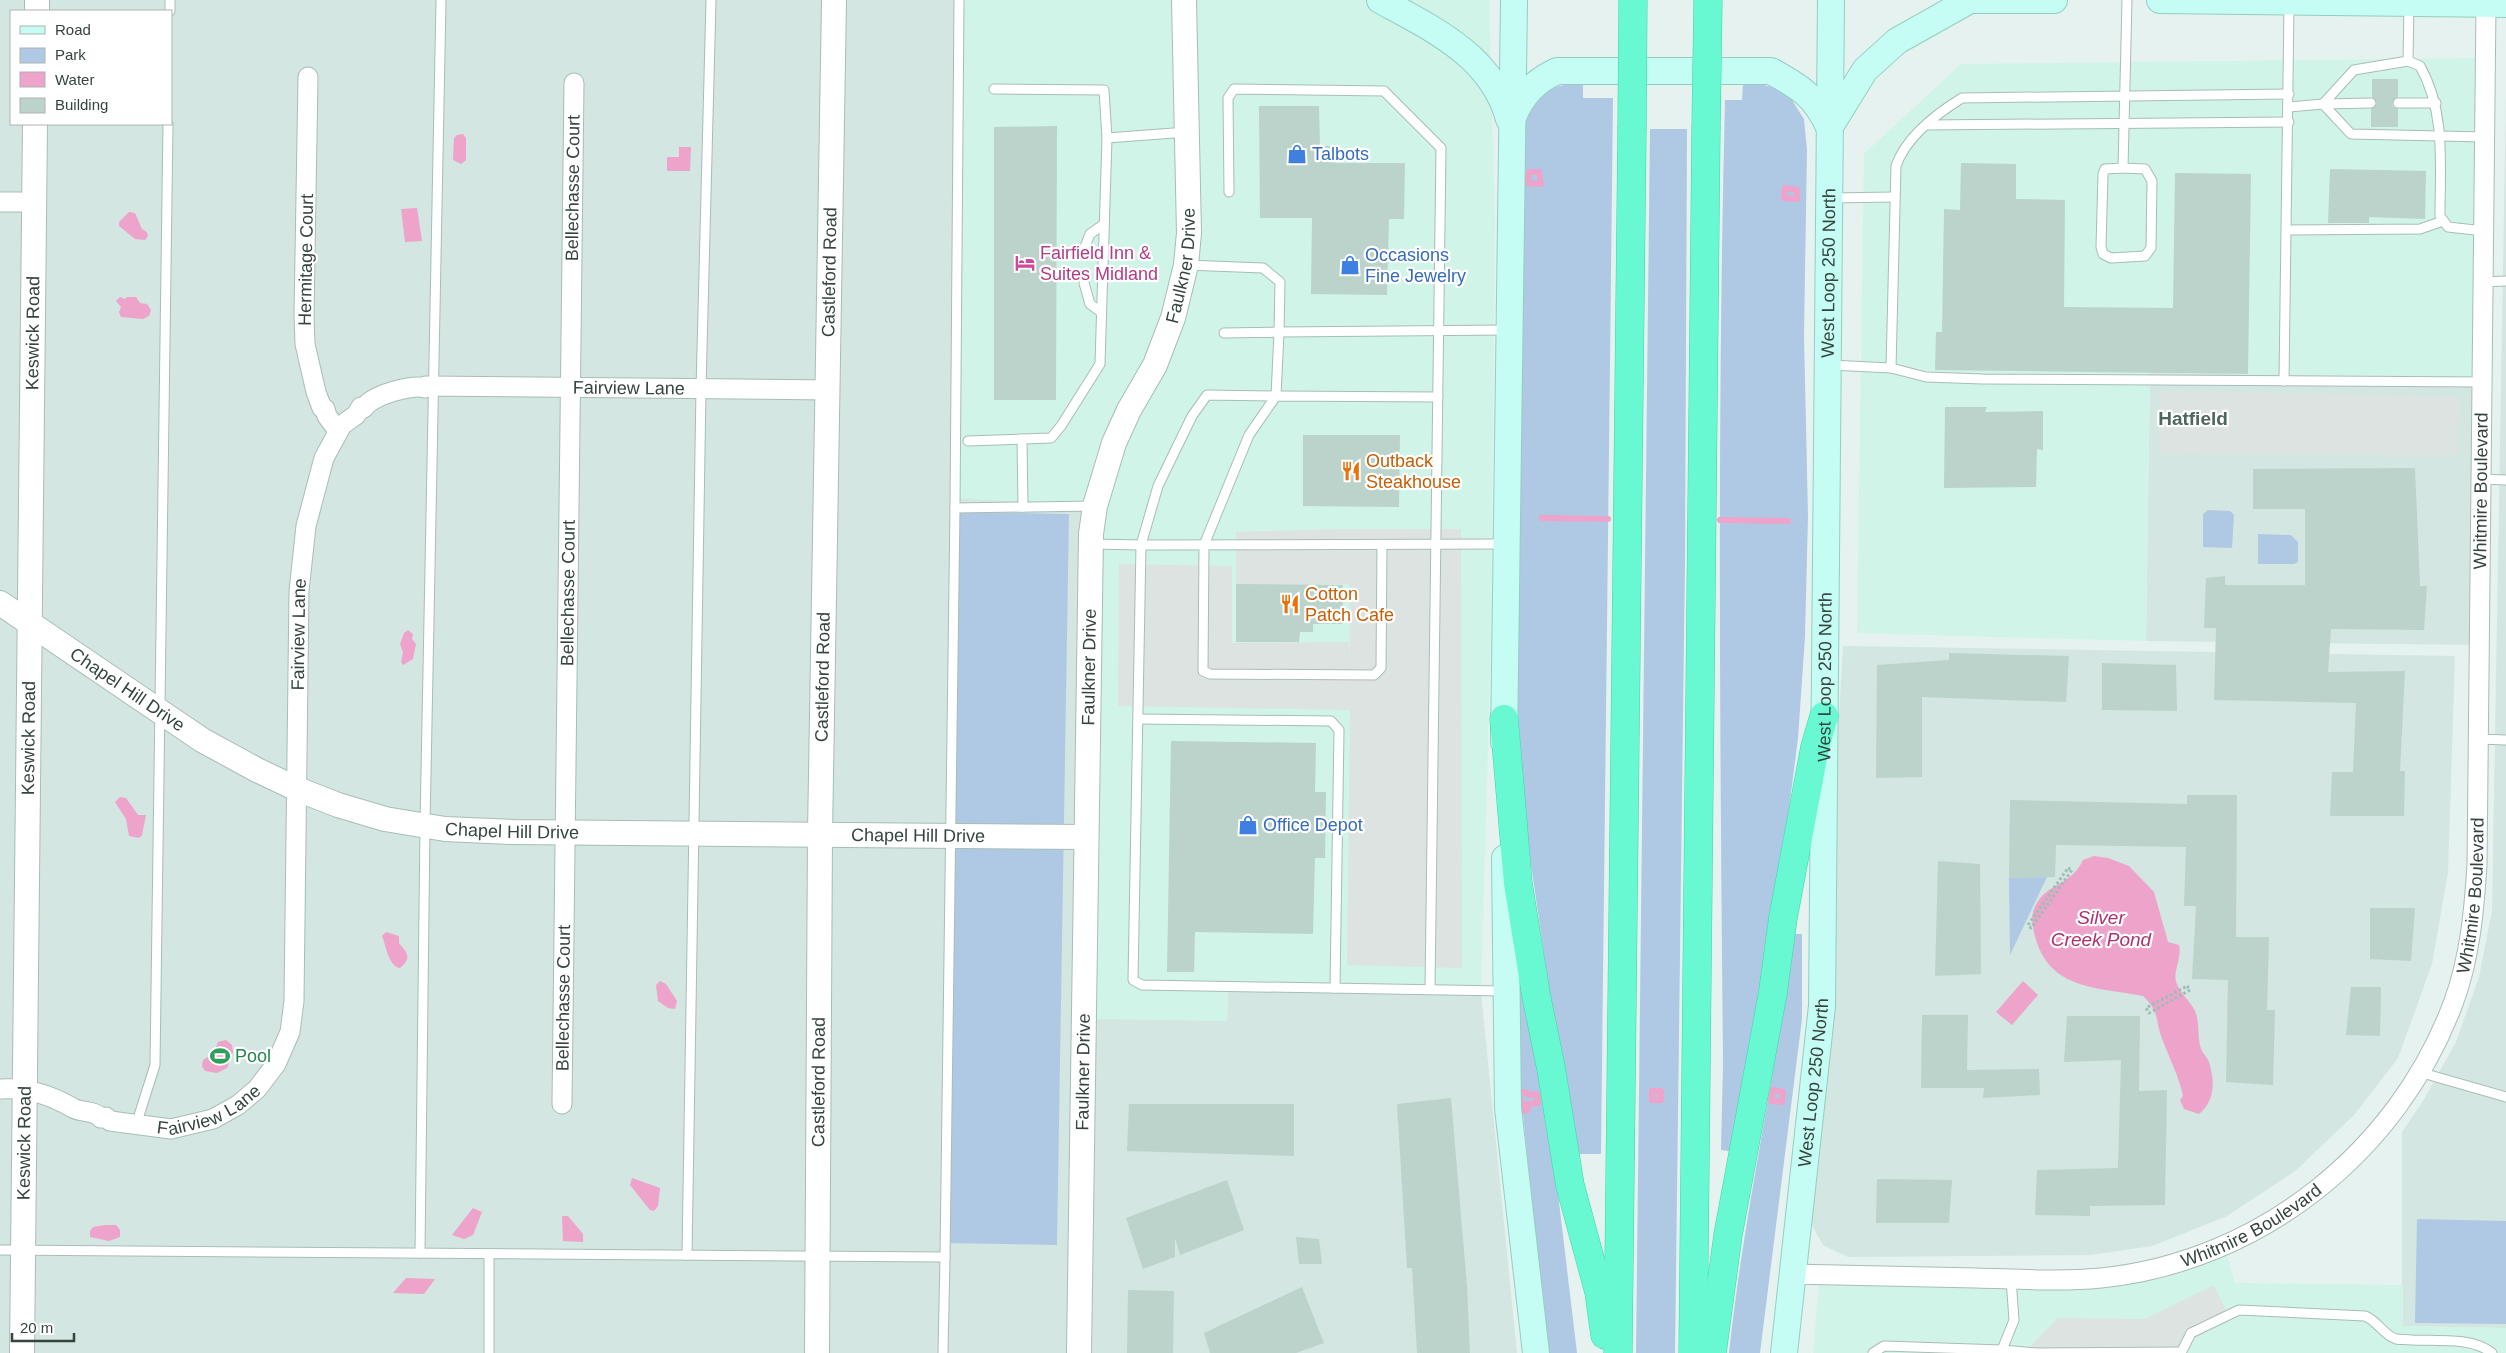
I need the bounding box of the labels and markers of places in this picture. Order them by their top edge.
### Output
shop icon: Talbots [1286,143,1308,165]
place label: Talbots [1312,144,1369,164]
place label: Fairfield Inn & Suites Midland [1040,243,1158,284]
place label: Occasions Fine Jewelry [1365,245,1466,286]
hotel icon: Fairfield Inn & Suites Midland [1014,252,1036,274]
shop icon: Occasions Fine Jewelry [1339,254,1361,276]
place label: Outback Steakhouse [1366,451,1461,492]
restaurant icon: Outback Steakhouse [1340,460,1362,482]
place label: Cotton Patch Cafe [1305,584,1394,625]
restaurant icon: Cotton Patch Cafe [1279,593,1301,615]
shop icon: Office Depot [1237,814,1259,836]
place label: Office Depot [1263,815,1363,835]
sports icon: Pool [209,1045,231,1067]
place label: Pool [235,1046,271,1066]

